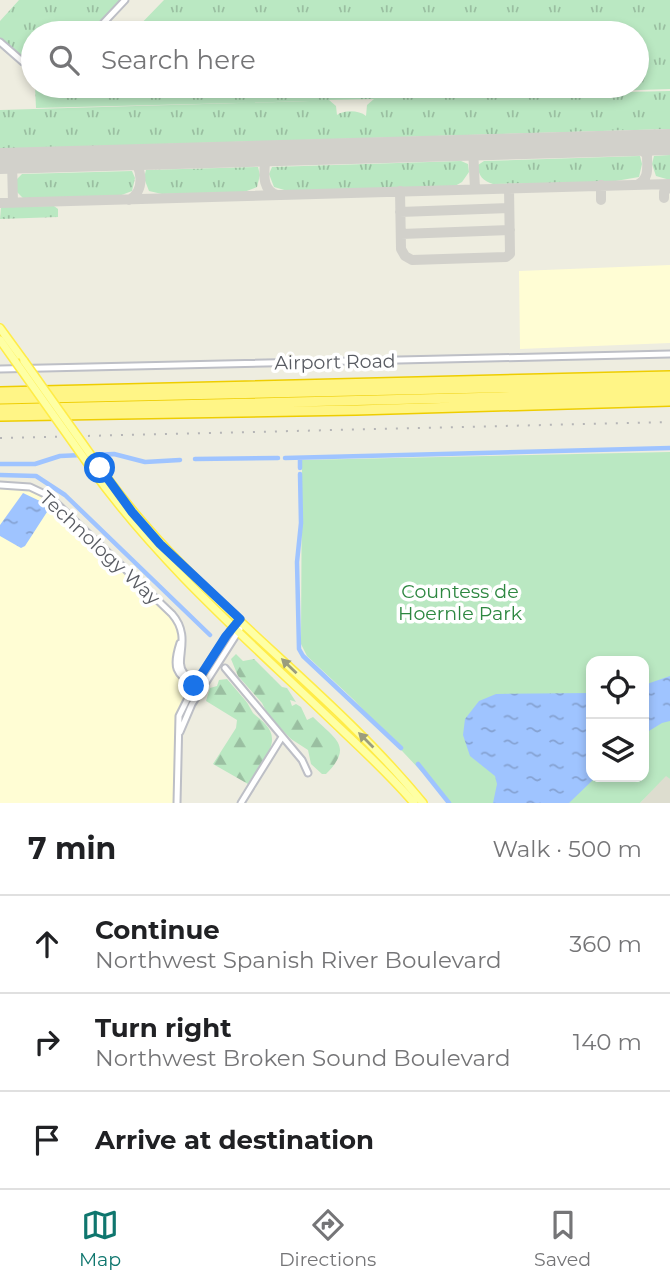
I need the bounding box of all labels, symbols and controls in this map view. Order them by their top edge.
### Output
search box [21,21,649,98]
icon: search [45,41,83,79]
text: Search here [101,44,256,76]
street label: Airport Road [274,349,396,375]
route start [84,452,115,483]
street label: Technology Way [35,486,165,610]
park label: Countess de Hoernle Park [398,580,523,625]
map controls [586,656,649,782]
button: locate [586,656,649,719]
one-way arrow [280,658,298,674]
route end [178,670,209,701]
button: layers [586,719,649,782]
one-way arrow [358,732,374,749]
text: 7 min [28,830,116,867]
text: Walk · 500 m [492,835,642,863]
text: Continue [95,914,220,946]
icon: ahead [28,925,66,963]
text: 360 m [569,930,642,958]
text: Northwest Spanish River Boulevard [95,946,502,974]
text: Turn right [95,1012,231,1044]
icon: right [28,1023,66,1061]
text: 140 m [573,1028,642,1056]
text: Northwest Broken Sound Boulevard [95,1044,511,1072]
icon: arrive [28,1121,66,1159]
text: Arrive at destination [95,1124,374,1156]
tab: Map [79,1206,121,1271]
tab: Directions [279,1206,376,1271]
tab: Saved [534,1206,591,1271]

